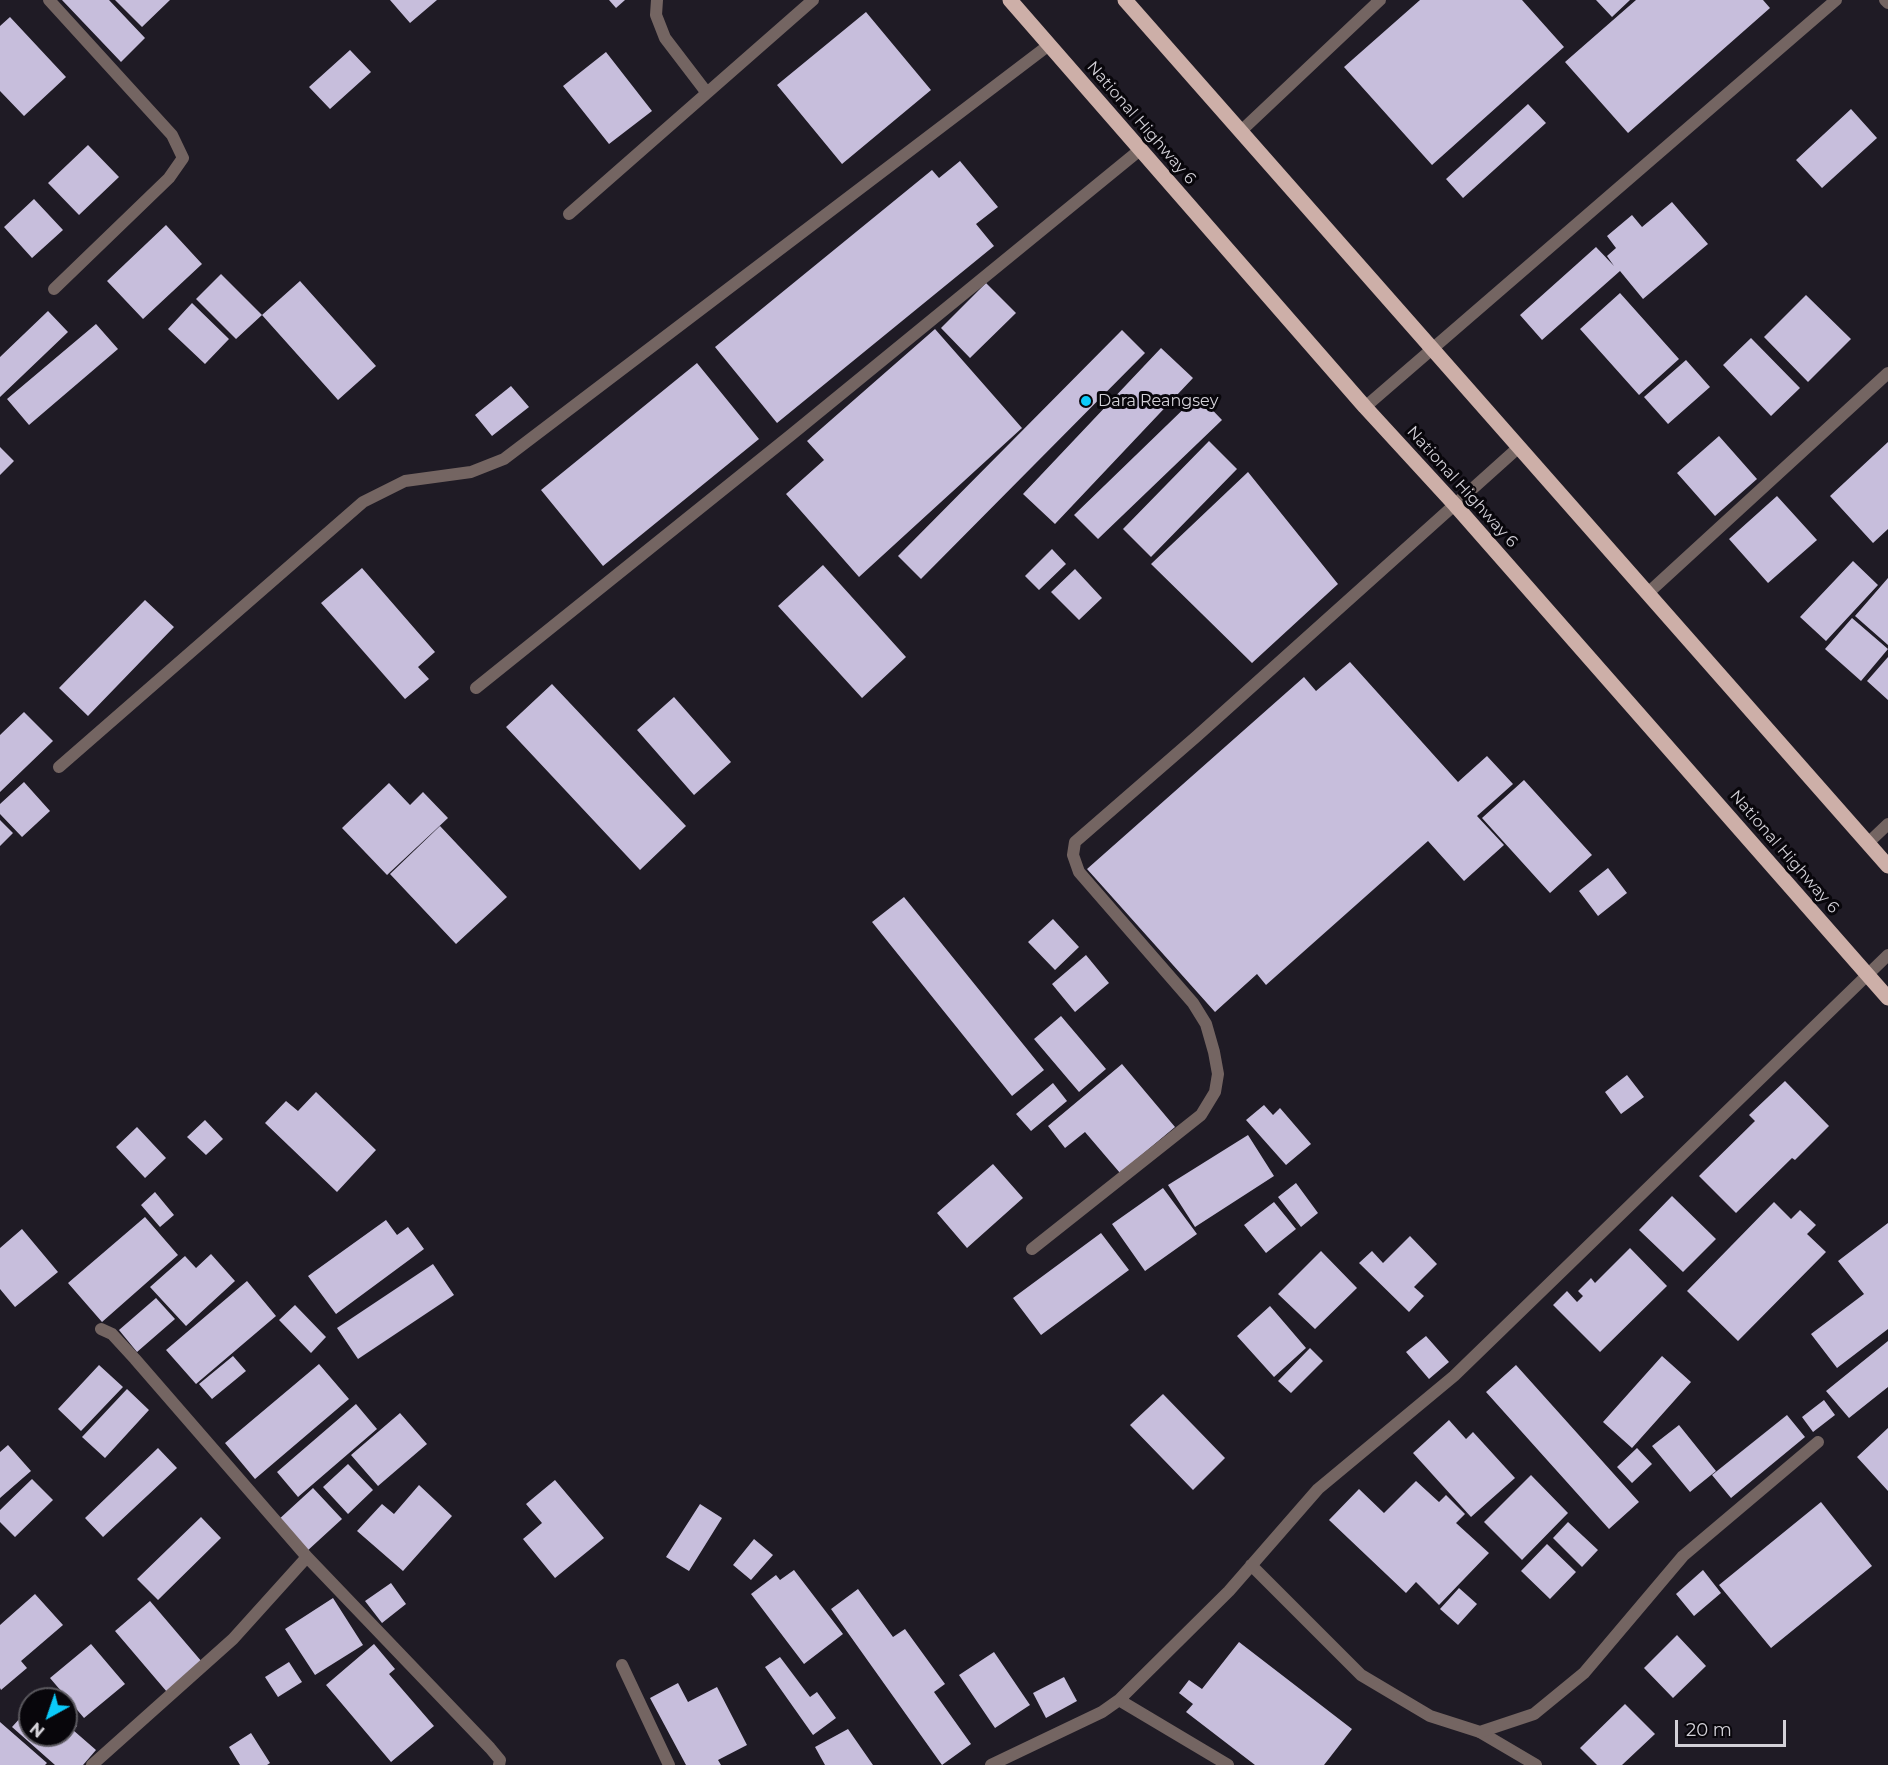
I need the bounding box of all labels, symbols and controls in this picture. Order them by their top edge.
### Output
street label: National Highway 6 [1082,58,1200,188]
place label: Dara Reangsey [1098,391,1218,411]
marker: Dara Reangsey [1079,394,1093,408]
street label: National Highway 6 [1403,422,1521,552]
street label: National Highway 6 [1725,787,1843,917]
north arrow [18,1687,78,1747]
scale bar [1678,1708,1789,1746]
text: N [26,1718,48,1741]
text: 20 m [1686,1719,1732,1741]

